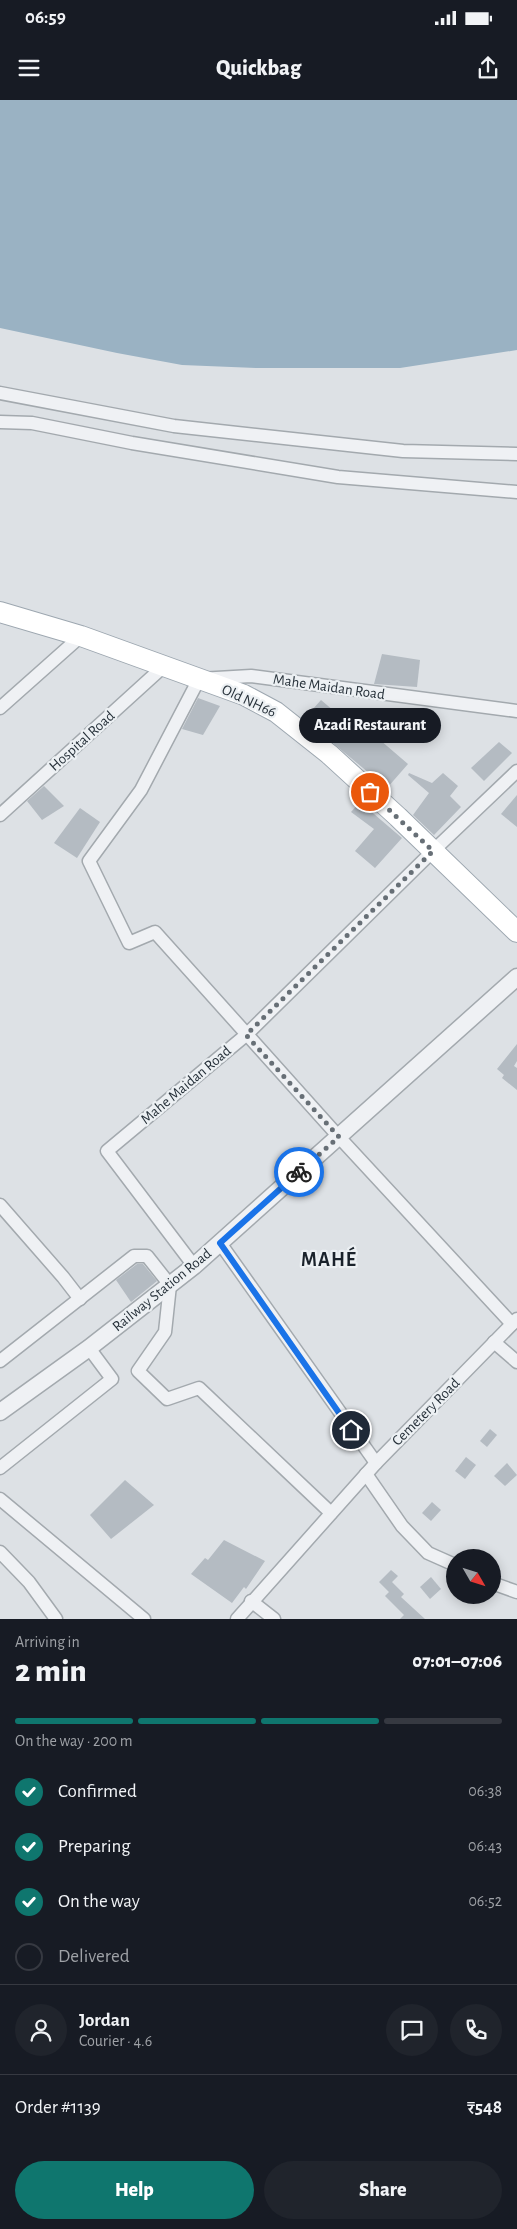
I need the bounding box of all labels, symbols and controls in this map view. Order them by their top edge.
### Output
text: 06:59 [25,8,66,27]
icon: menu [15,54,43,82]
icon: share [474,54,502,82]
text: Quickbag [216,57,301,79]
street label: Mahe Maidan Road [272,672,386,702]
street label: Old NH66 [220,682,278,720]
callout: Azadi Restaurant [299,707,441,742]
street label: Hospital Road [47,708,118,774]
text: Azadi Restaurant [314,717,426,733]
pin [349,771,391,813]
icon: bag [356,778,384,806]
street label: Mahe Maidan Road [138,1043,234,1127]
courier [274,1147,324,1197]
icon: bike [285,1158,313,1186]
street label: Railway Station Road [110,1246,214,1334]
district label: MAHÉ [301,1246,357,1270]
street label: Cemetery Road [389,1375,463,1449]
pin [330,1409,372,1451]
icon: home [337,1416,365,1444]
north arrow [446,1549,501,1604]
map controls [446,1549,501,1604]
text: Arriving in [15,1634,80,1650]
text: 07:01–07:06 [412,1652,502,1671]
text: 2 min [15,1655,87,1687]
text: On the way · 200 m [15,1733,133,1749]
icon: check [15,1778,43,1806]
text: Confirmed [58,1782,137,1801]
text: 06:38 [468,1783,502,1799]
icon: check [15,1833,43,1861]
text: Preparing [58,1837,131,1856]
text: 06:43 [468,1838,502,1854]
icon: check [15,1888,43,1916]
text: On the way [58,1892,140,1911]
text: 06:52 [468,1893,502,1909]
text: Delivered [58,1947,130,1966]
button: person [15,2004,67,2056]
button: chat [386,2004,438,2056]
button: phone [450,2004,502,2056]
text: Jordan [79,2011,130,2030]
text: Courier · 4.6 [79,2033,152,2049]
text: Order #1139 [15,2098,101,2117]
text: ₹548 [467,2098,502,2117]
button: Help [15,2161,254,2219]
button: Share [264,2161,502,2219]

